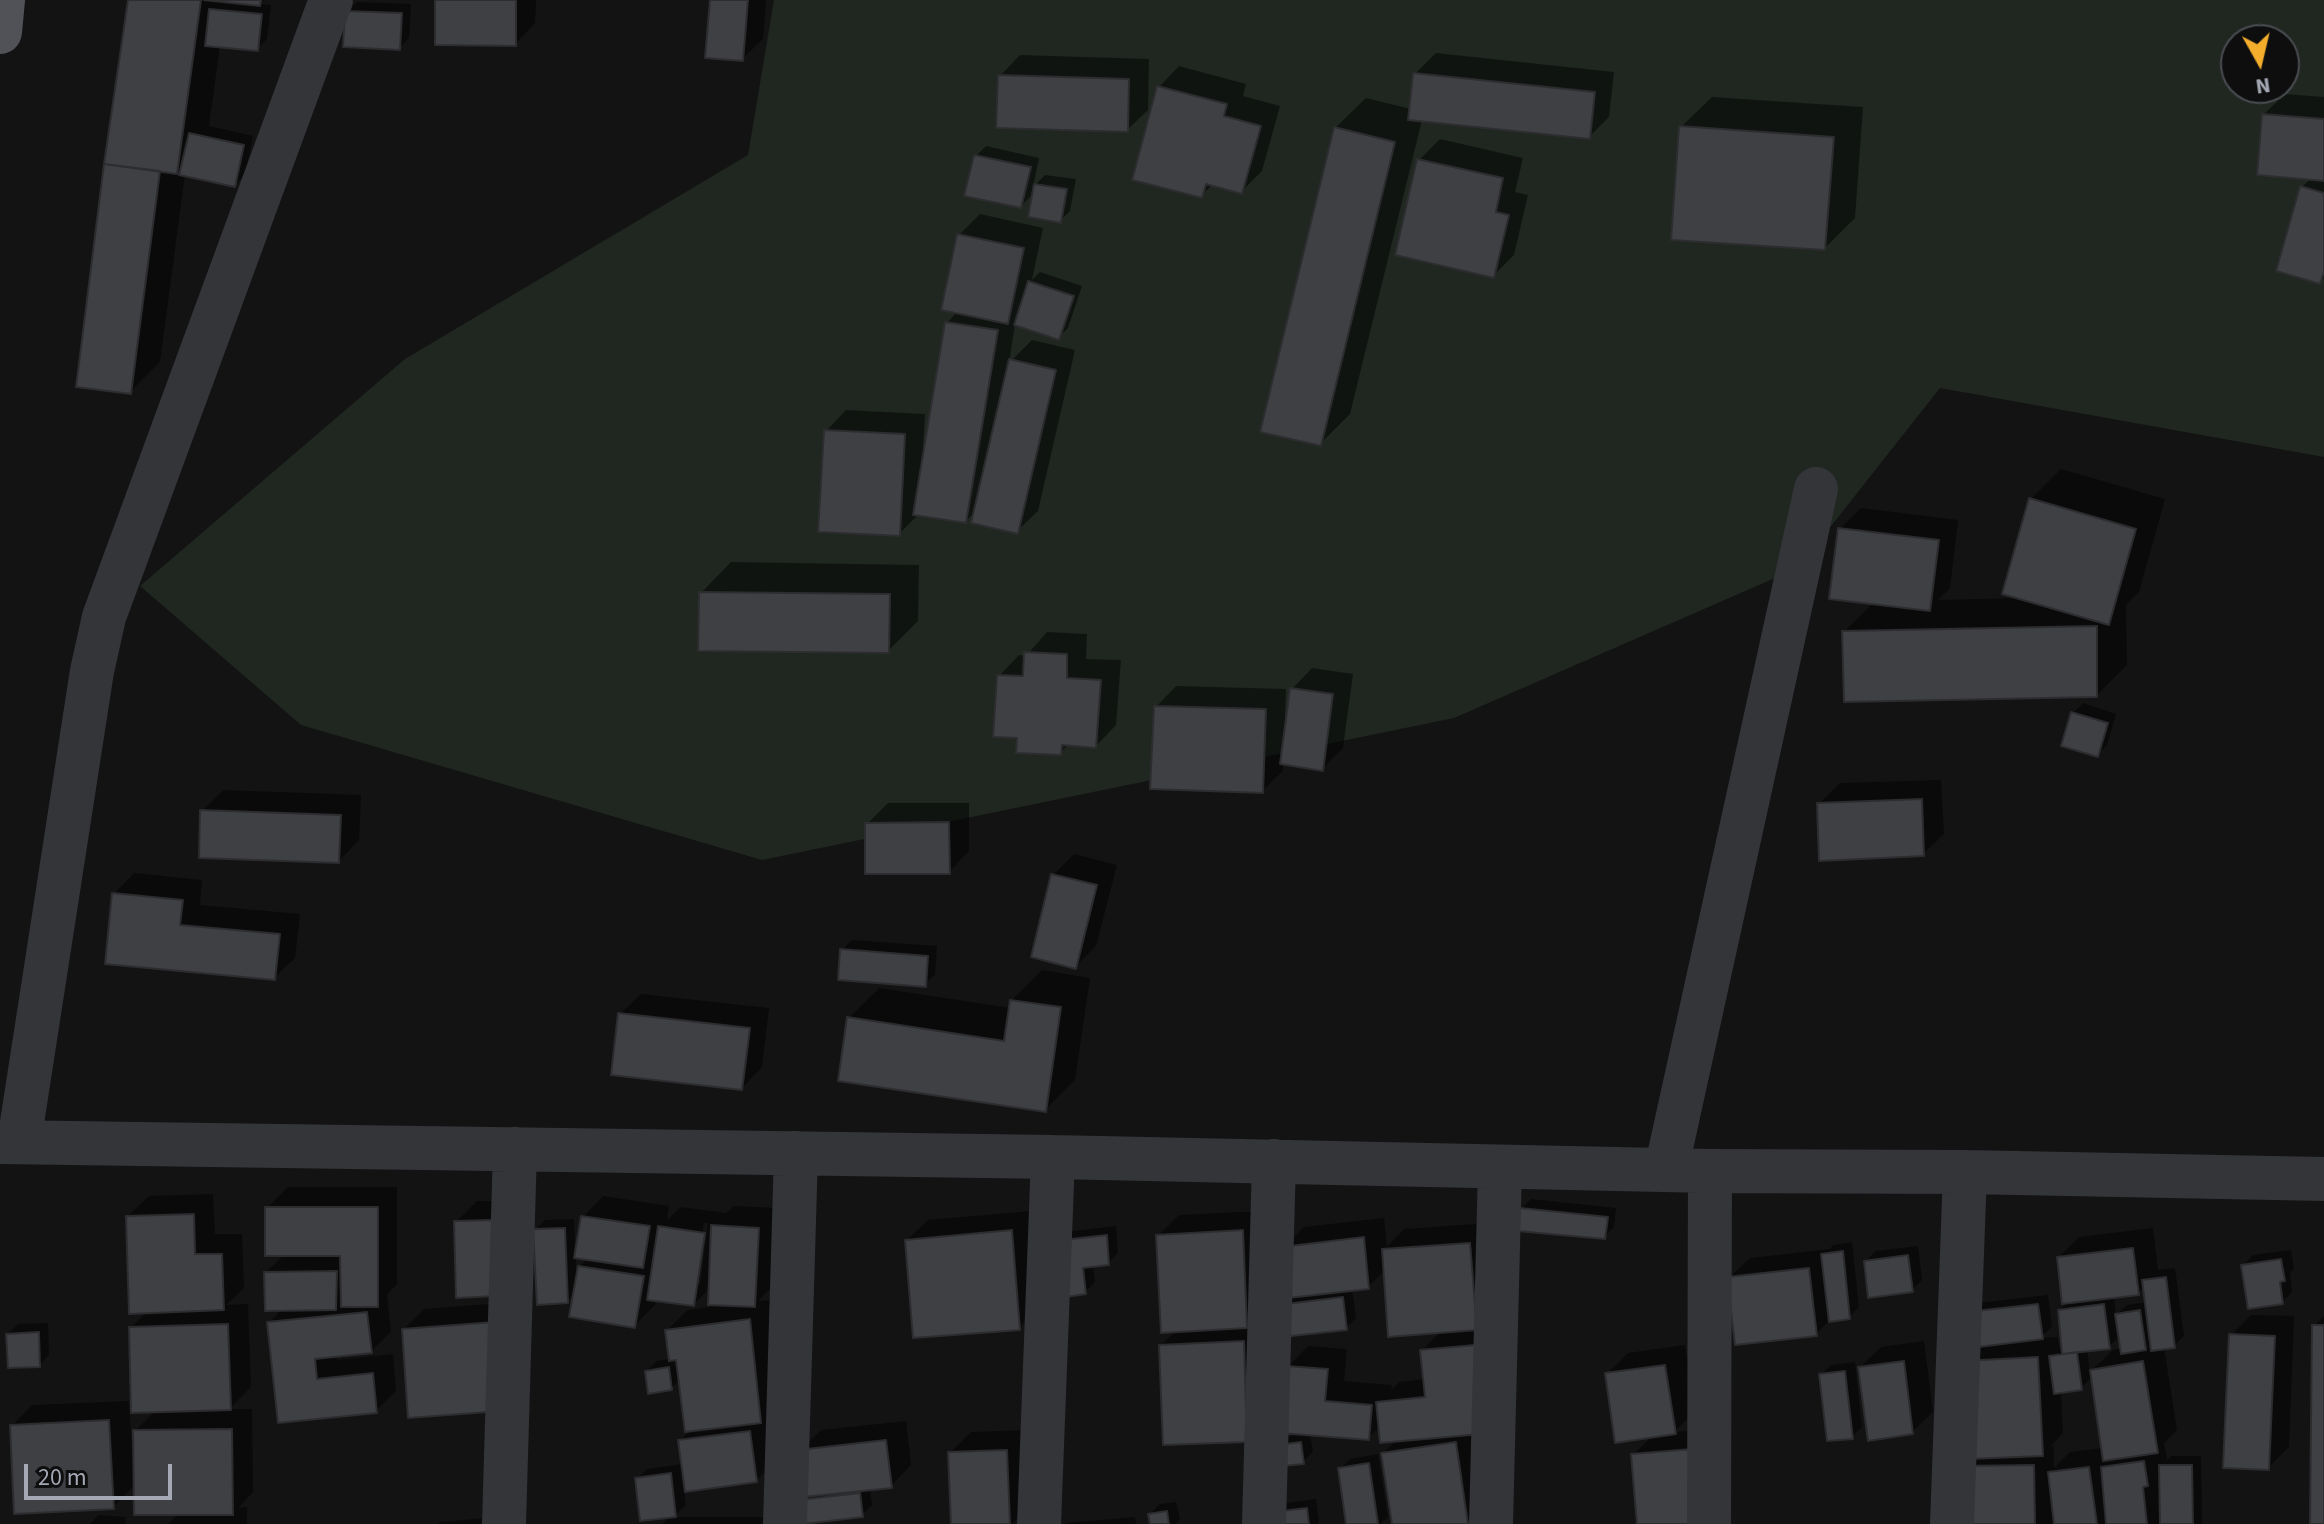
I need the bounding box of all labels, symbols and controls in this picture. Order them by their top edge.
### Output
north arrow [2220,24,2300,104]
text: N [2254,69,2273,103]
scale bar [28,1448,176,1498]
text: 20 m [38,1460,87,1495]

